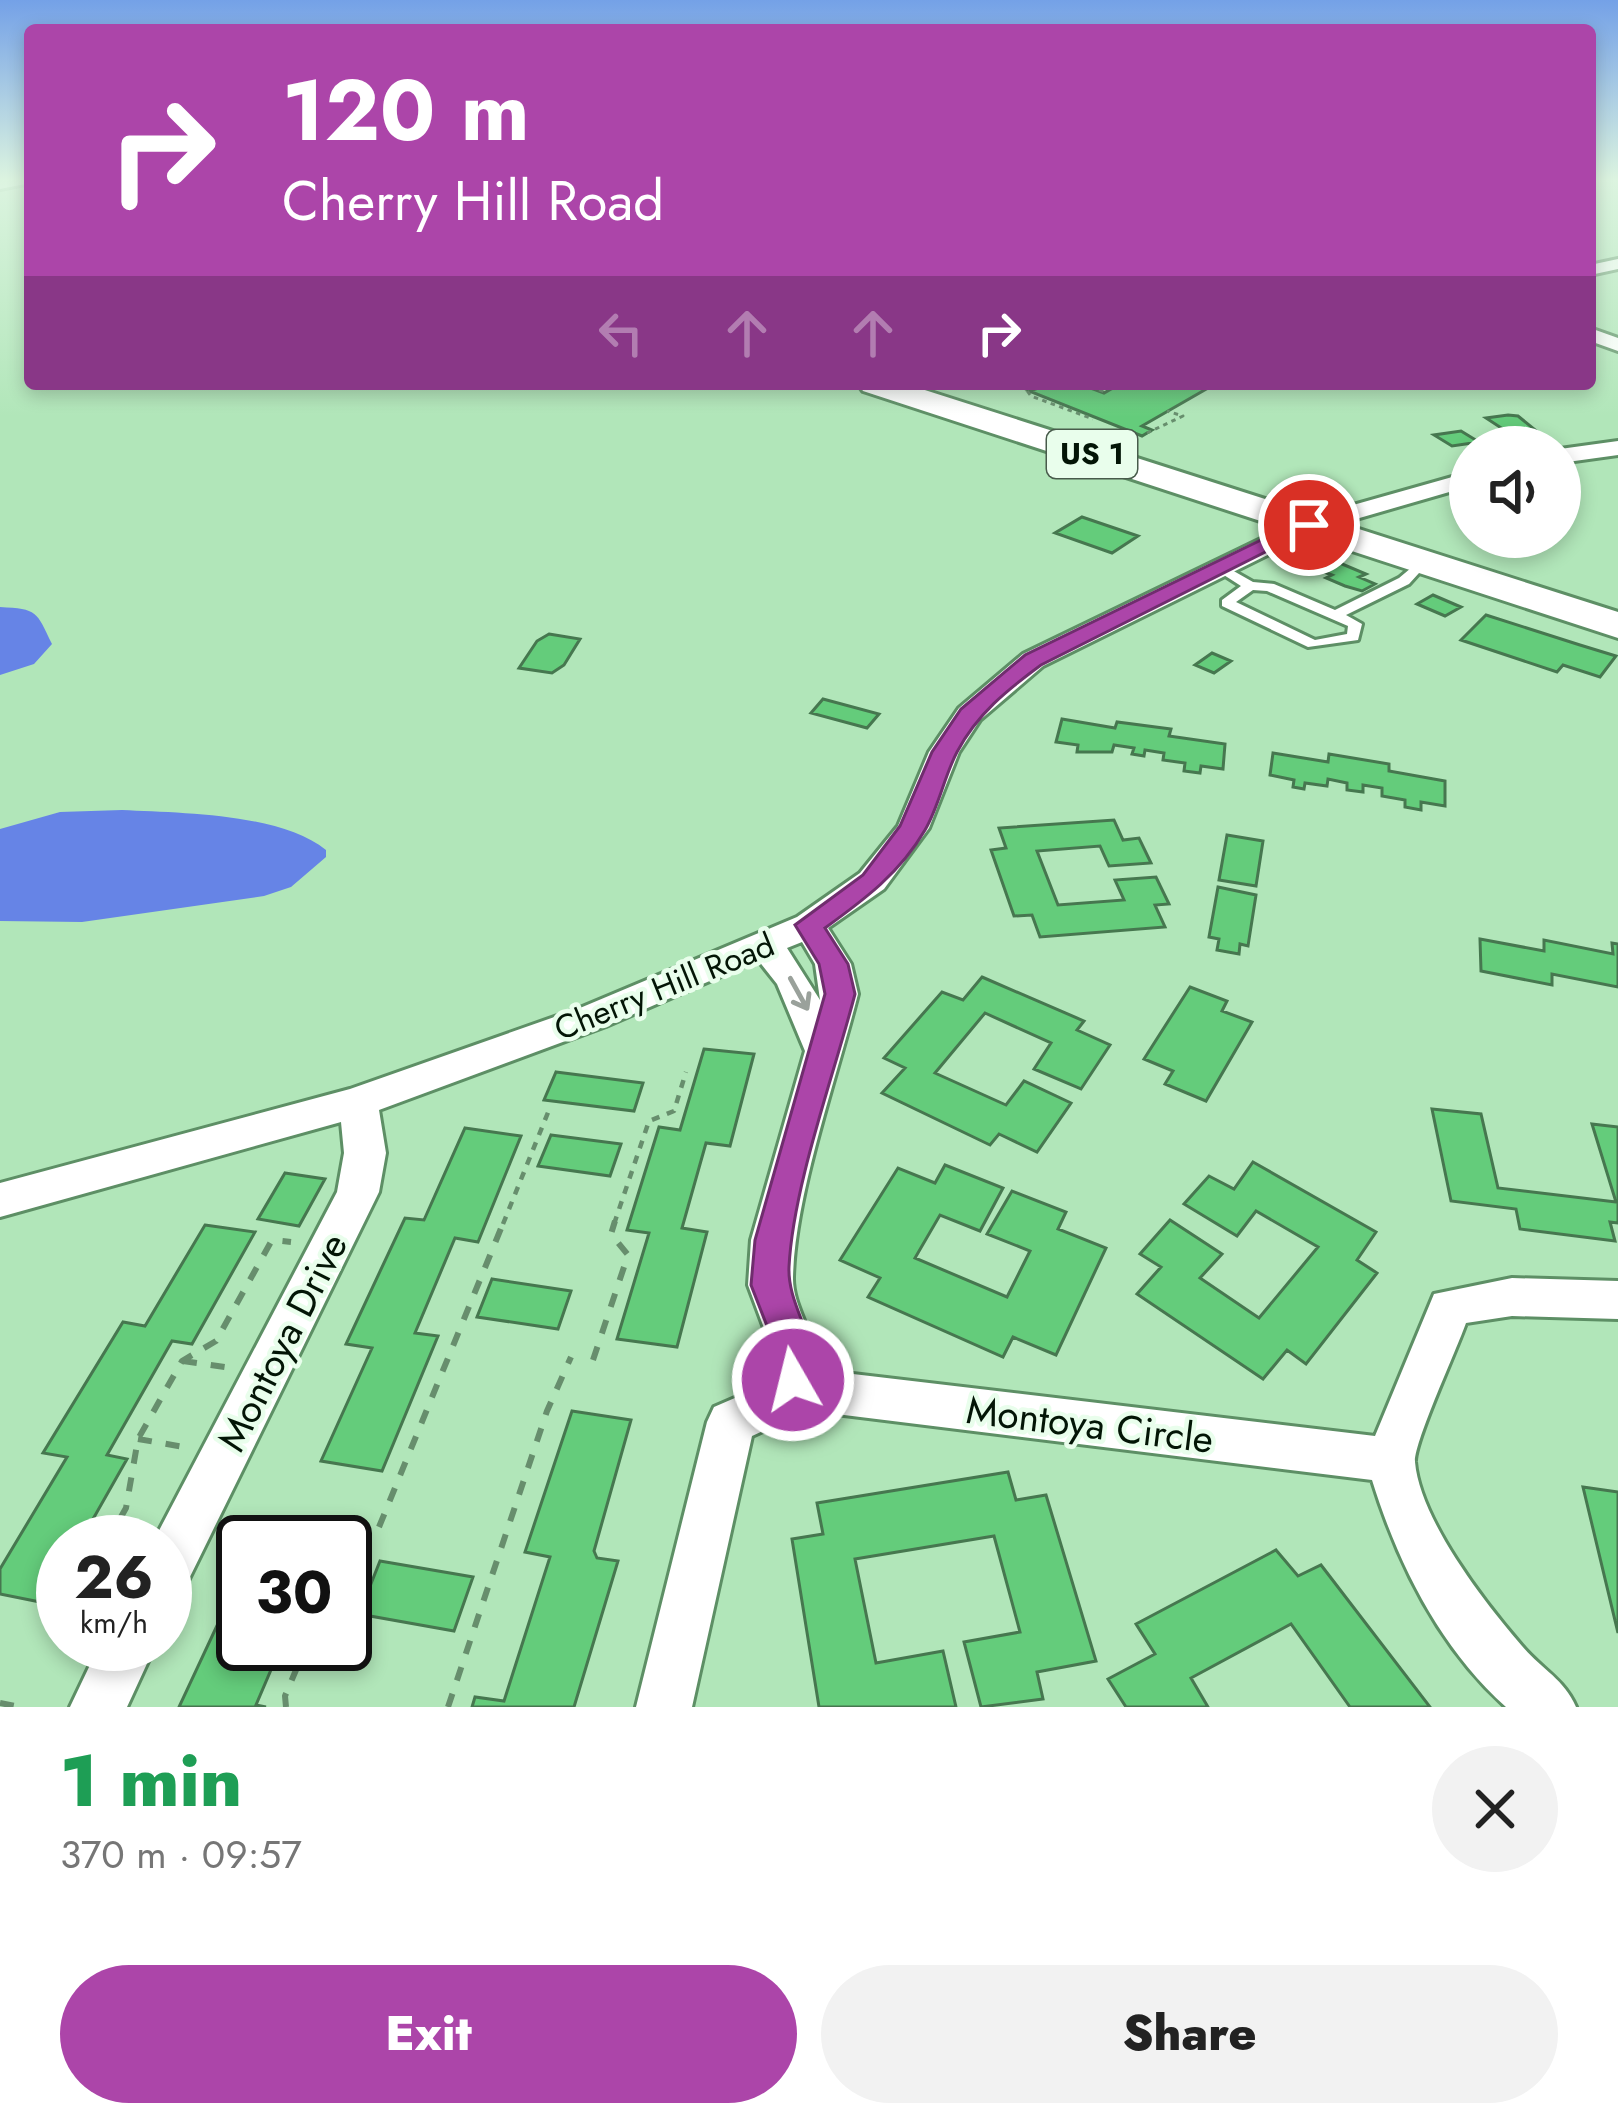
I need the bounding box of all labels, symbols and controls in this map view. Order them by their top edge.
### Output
text: 120 m [282,50,530,172]
icon: right [84,72,240,228]
text: Cherry Hill Road [282,162,664,240]
icon: left [588,300,654,366]
icon: ahead [714,300,780,366]
icon: ahead [840,300,906,366]
icon: right [966,300,1032,366]
map controls [1449,426,1581,558]
button: sound [1449,426,1581,558]
road number: US 1 [1047,430,1137,478]
pin [1258,474,1360,576]
icon: arrive [1276,492,1342,558]
street label: Cherry Hill Road [547,921,781,1052]
one-way arrow [788,975,811,1010]
street label: Montoya Drive [203,1223,362,1461]
position arrow [730,1317,856,1443]
street label: Montoya Circle [963,1381,1217,1468]
speed limit sign: 30 [216,1515,372,1671]
text: 26 [74,1534,154,1621]
text: km/h [80,1601,148,1644]
text: 1 min [60,1729,242,1833]
button: close [1432,1746,1558,1872]
text: 370 m · 09:57 [60,1826,302,1883]
button: Exit [60,1965,797,2103]
button: Share [821,1965,1558,2103]

